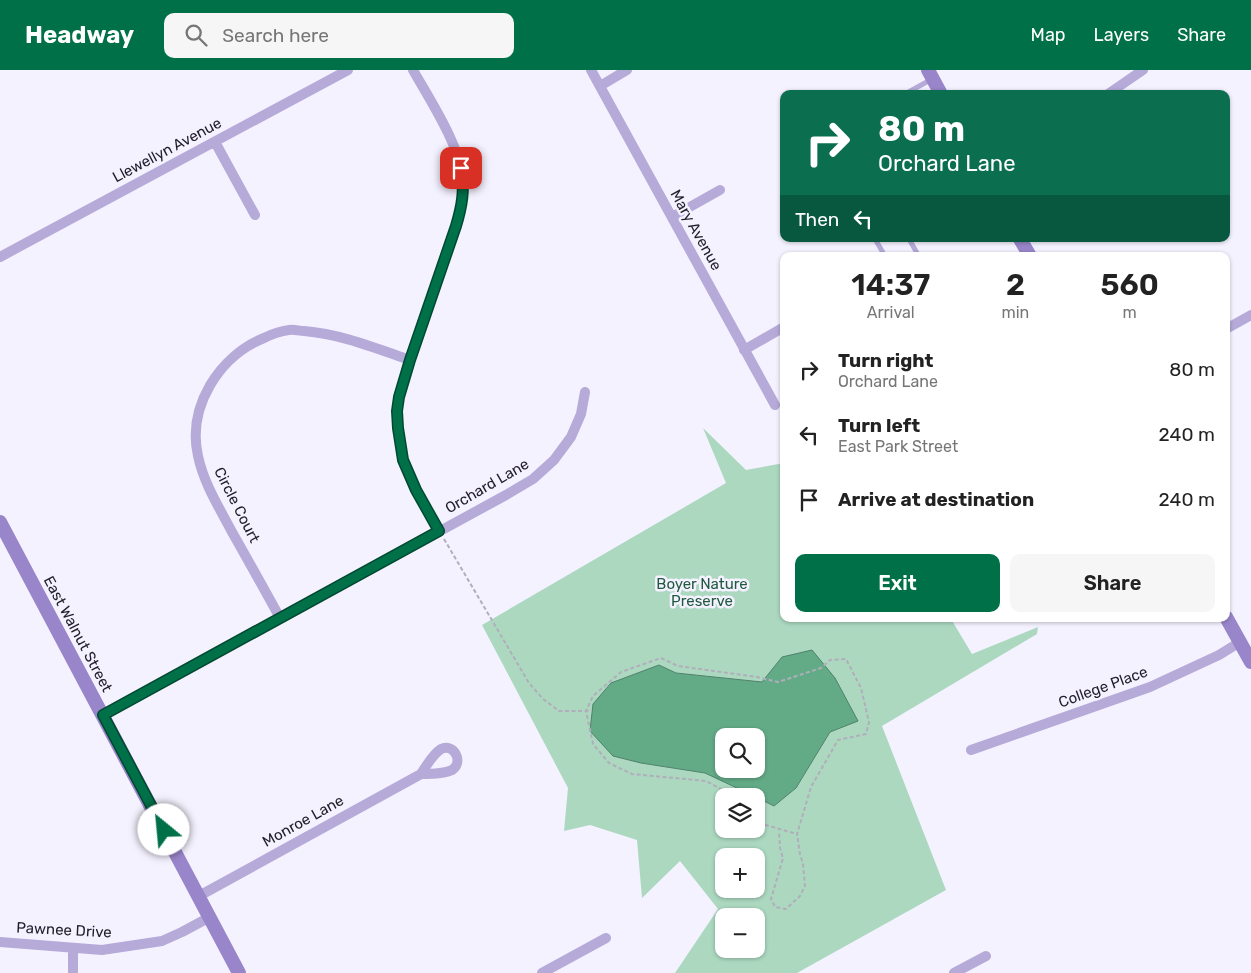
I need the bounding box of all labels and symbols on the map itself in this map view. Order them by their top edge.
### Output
street label: Llewellyn Avenue [109,114,225,186]
pin [440,147,482,189]
street label: Mary Avenue [666,186,726,274]
street label: Orchard Lane [442,455,532,517]
street label: Circle Court [210,464,264,546]
street label: East Walnut Street [40,573,116,695]
park label: Boyer Nature Preserve [656,575,748,610]
street label: College Place [1056,663,1150,711]
street label: Monroe Lane [259,791,347,851]
position arrow [137,803,189,855]
street label: Pawnee Drive [16,919,112,941]

